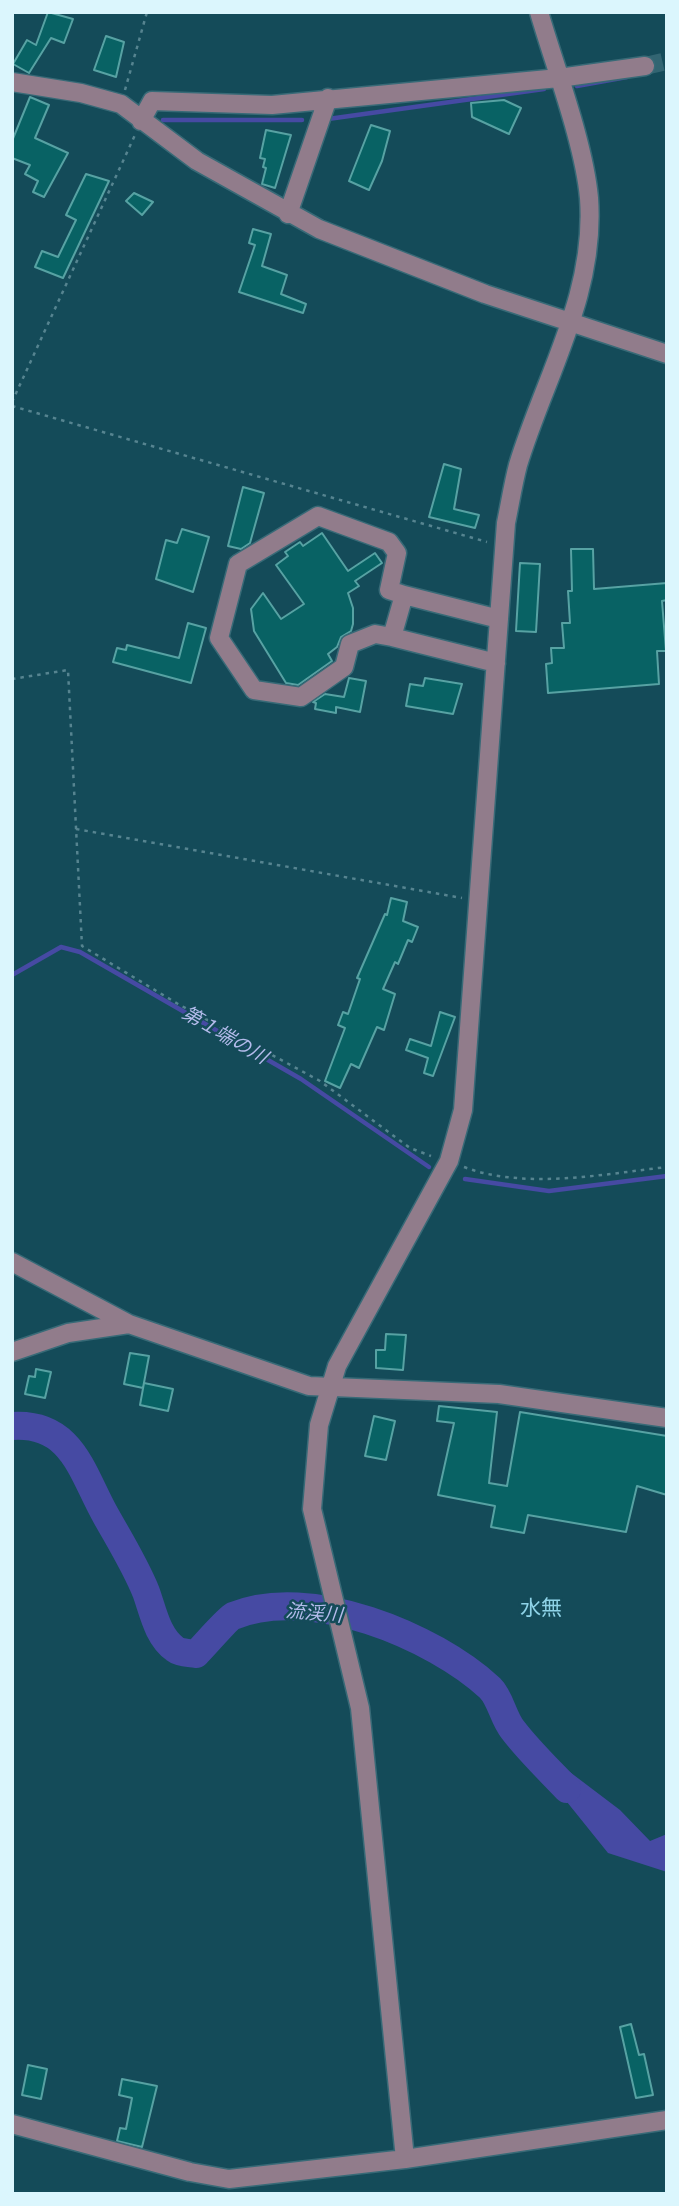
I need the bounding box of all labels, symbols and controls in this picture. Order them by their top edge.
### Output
water label: 第１端の川 [178,1001,272,1069]
district label: 水無 [520,1595,562,1621]
water label: 流渓川 [285,1599,343,1627]

